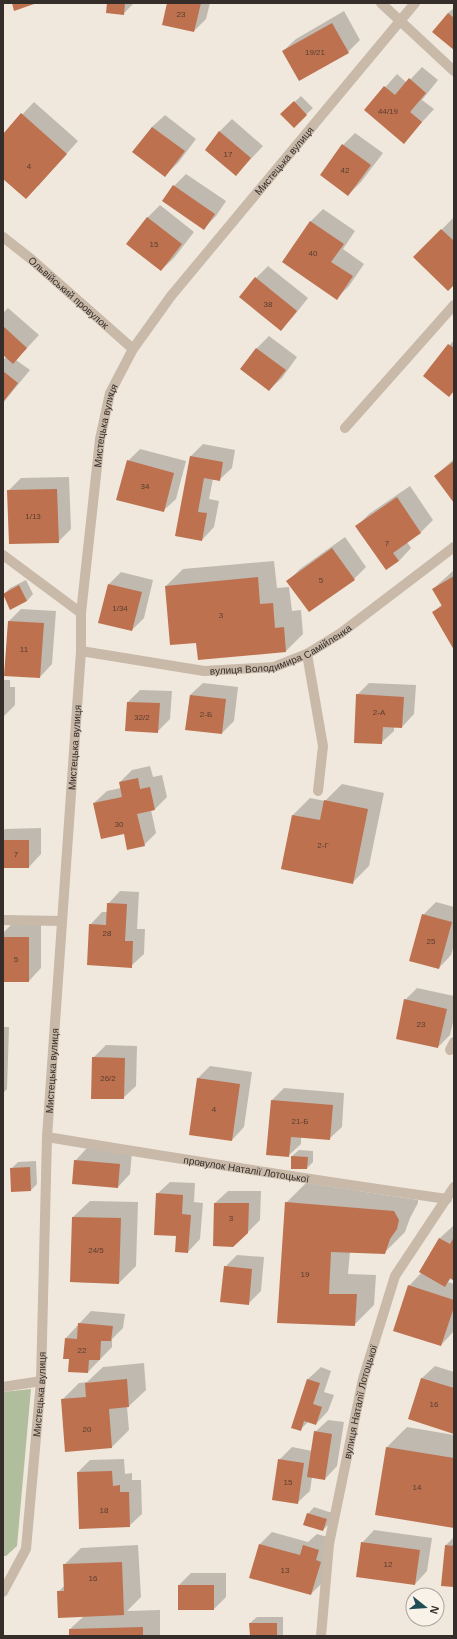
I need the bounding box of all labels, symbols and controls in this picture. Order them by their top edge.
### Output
house number: 23 [177,10,186,19]
house number: 19/21 [305,48,326,57]
house number: 44/19 [378,107,399,116]
street label: Мистецька вулиця [253,125,316,197]
house number: 17 [224,150,233,159]
house number: 4 [27,162,32,171]
house number: 42 [341,166,350,175]
house number: 15 [150,240,159,249]
house number: 40 [309,249,318,258]
street label: Ольвійський провулок [26,255,111,331]
house number: 38 [264,300,273,309]
street label: Мистецька вулиця [92,382,120,468]
house number: 34 [141,482,150,491]
house number: 1/13 [25,512,41,521]
house number: 7 [385,539,390,548]
house number: 5 [319,576,324,585]
house number: 1/34 [112,604,128,613]
house number: 3 [219,611,224,620]
street label: вулиця Володимира Самійленка [210,622,354,677]
house number: 11 [20,645,29,654]
street label: Мистецька вулиця [66,705,83,790]
house number: 2-А [373,708,386,717]
house number: 2-Б [200,710,212,719]
house number: 32/2 [134,713,150,722]
house number: 30 [115,820,124,829]
house number: 2-Г [317,841,329,850]
house number: 7 [14,850,19,859]
house number: 28 [103,929,112,938]
house number: 25 [427,937,436,946]
house number: 5 [14,955,19,964]
house number: 23 [417,1020,426,1029]
street label: Мистецька вулиця [44,1028,61,1114]
house number: 26/2 [100,1074,116,1083]
house number: 4 [212,1105,217,1114]
house number: 21-Б [292,1117,308,1126]
street label: провулок Наталії Лотоцької [183,1154,310,1185]
house number: 3 [229,1214,234,1223]
house number: 24/5 [88,1246,104,1255]
house number: 19 [301,1270,310,1279]
street label: вулиця Наталії Лотоцької [342,1343,379,1460]
house number: 22 [78,1346,87,1355]
street label: Мистецька вулиця [31,1352,48,1437]
house number: 16 [430,1400,439,1409]
house number: 20 [83,1425,92,1434]
house number: 15 [284,1478,293,1487]
house number: 14 [413,1483,422,1492]
house number: 18 [100,1506,109,1515]
house number: 12 [384,1560,393,1569]
house number: 13 [281,1566,290,1575]
house number: 16 [89,1574,98,1583]
north arrow [405,1587,445,1627]
text: N [428,1604,441,1616]

